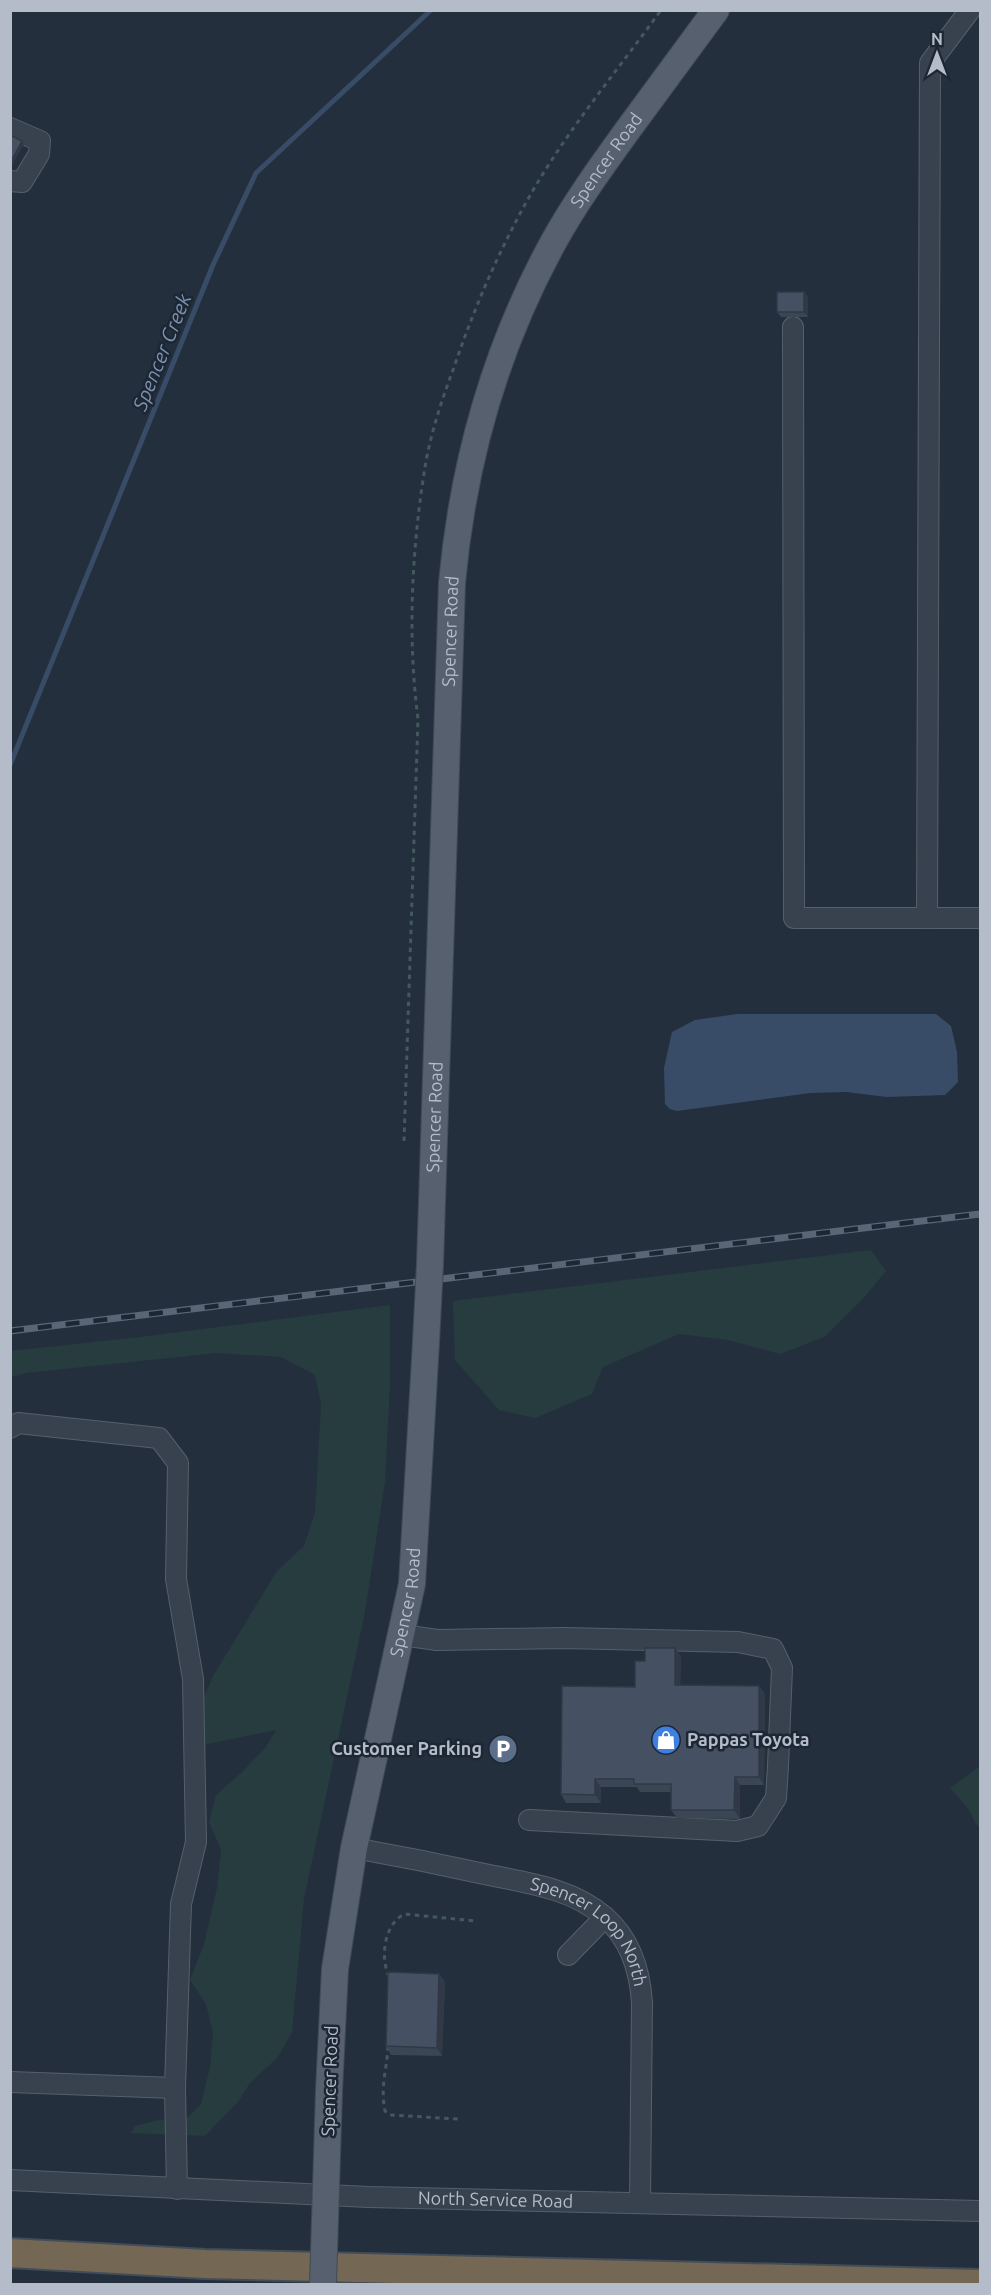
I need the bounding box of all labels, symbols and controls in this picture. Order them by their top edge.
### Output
north arrow [907,24,967,84]
text: N [931,30,943,48]
street label: Spencer Road [566,109,646,211]
water label: Spencer Creek [127,289,196,415]
street label: Spencer Road [438,575,462,687]
street label: Spencer Road [422,1061,446,1173]
street label: Spencer Road [385,1547,423,1659]
shop icon: Pappas Toyota [650,1724,682,1756]
place label: Pappas Toyota [687,1729,810,1749]
parking icon: Customer Parking [487,1733,519,1765]
place label: Customer Parking [331,1738,482,1758]
street label: Spencer Loop North [528,1873,651,1988]
street label: Spencer Road [317,2025,341,2137]
street label: North Service Road [418,2187,573,2211]

